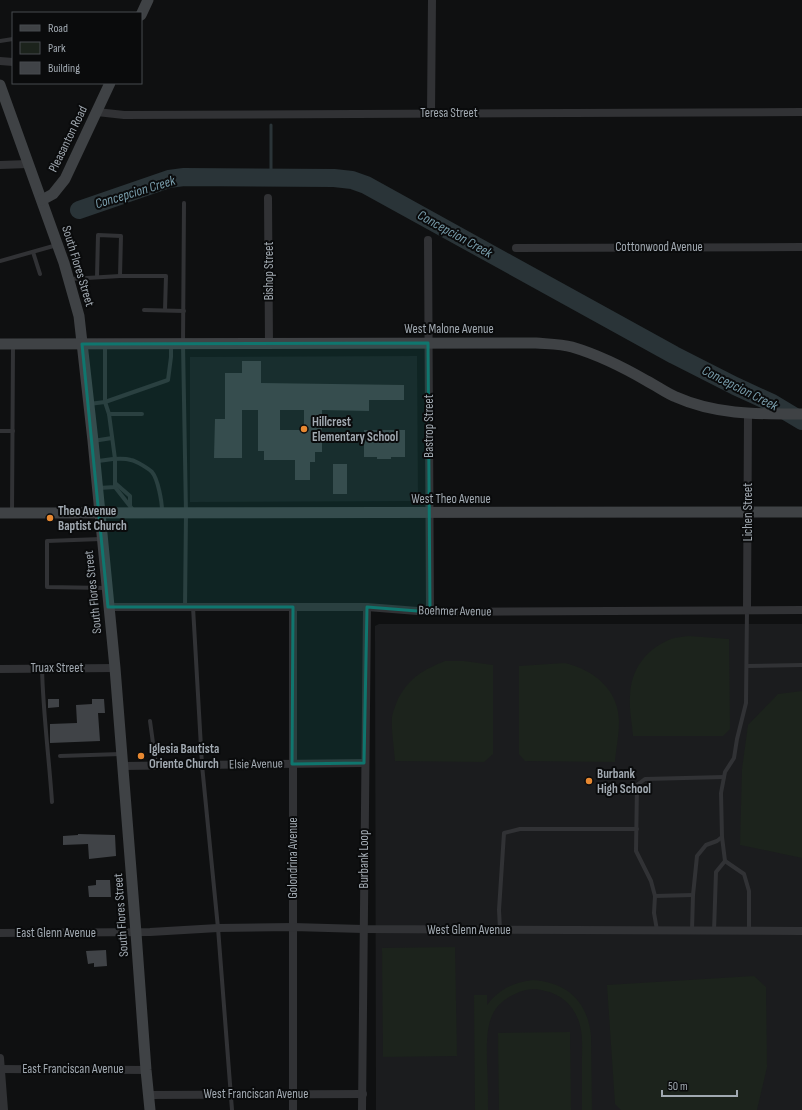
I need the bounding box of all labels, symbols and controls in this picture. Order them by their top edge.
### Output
legend [12,12,142,84]
text: Road [48,21,68,36]
text: Park [48,41,66,56]
text: Building [48,61,80,76]
street label: Pleasanton Road [45,103,91,175]
street label: Teresa Street [420,105,478,121]
water label: Concepcion Creek [93,172,178,212]
water label: Concepcion Creek [415,206,496,262]
street label: South Flores Street [58,224,98,308]
street label: Cottonwood Avenue [615,239,703,255]
street label: Bishop Street [261,242,277,300]
street label: West Malone Avenue [404,321,494,337]
water label: Concepcion Creek [699,362,782,415]
street label: Bastrop Street [421,394,437,458]
place label: Hillcrest Elementary School [312,414,399,445]
marker: Hillcrest Elementary School [299,424,309,434]
street label: Lichen Street [740,483,756,541]
street label: West Theo Avenue [411,491,491,507]
place label: Theo Avenue Baptist Church [58,503,127,534]
marker: Theo Avenue Baptist Church [45,513,55,523]
street label: South Flores Street [81,550,105,634]
street label: Boehmer Avenue [418,602,492,620]
street label: Truax Street [31,660,83,676]
place label: Iglesia Bautista Oriente Church [149,741,219,772]
marker: Iglesia Bautista Oriente Church [136,751,146,761]
street label: Elsie Avenue [229,756,283,772]
place label: Burbank High School [597,766,651,797]
marker: Burbank High School [584,776,594,786]
street label: Golondrina Avenue [285,817,301,899]
street label: Burbank Loop [356,830,372,888]
street label: South Flores Street [110,873,132,957]
street label: West Glenn Avenue [427,922,511,938]
street label: East Glenn Avenue [16,925,96,941]
street label: East Franciscan Avenue [22,1061,124,1077]
scale bar [662,1072,737,1098]
text: 50 m [668,1079,688,1094]
street label: West Franciscan Avenue [204,1086,308,1102]

